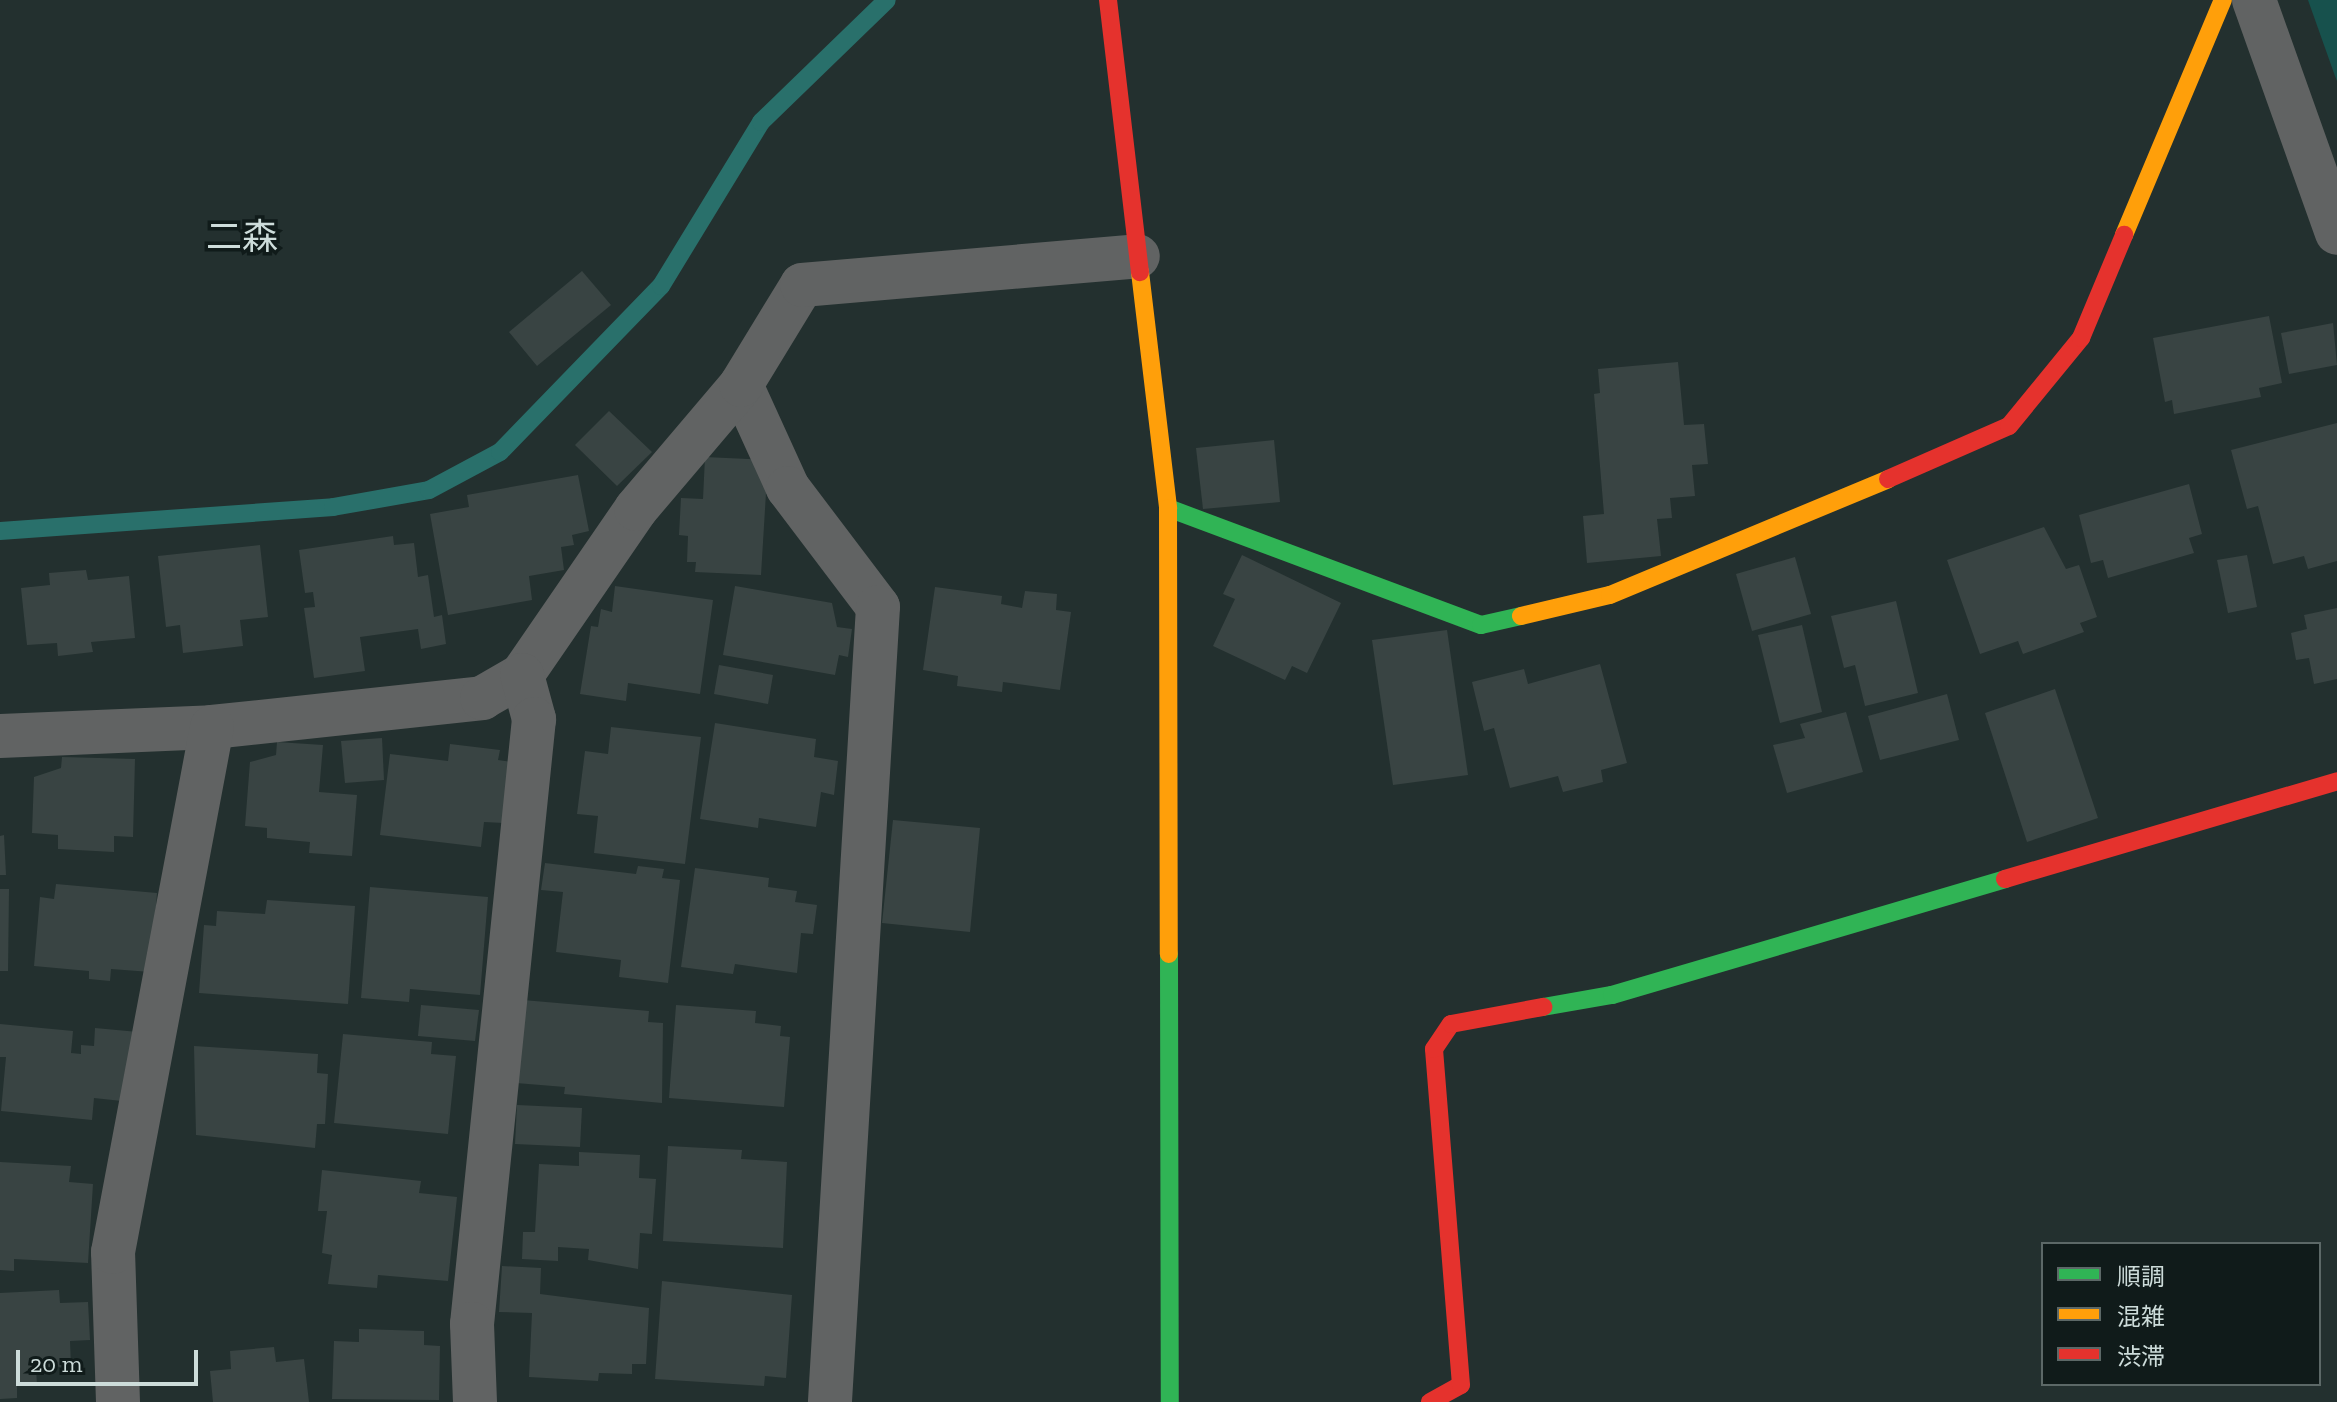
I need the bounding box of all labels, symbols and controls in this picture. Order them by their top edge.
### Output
district label: 二森 [206,215,278,259]
legend [2041,1242,2321,1386]
text: 順調 [2117,1262,2165,1291]
text: 混雑 [2117,1302,2165,1331]
scale bar [20,1334,202,1384]
text: 渋滞 [2117,1342,2165,1371]
text: 20 m [30,1349,82,1378]

